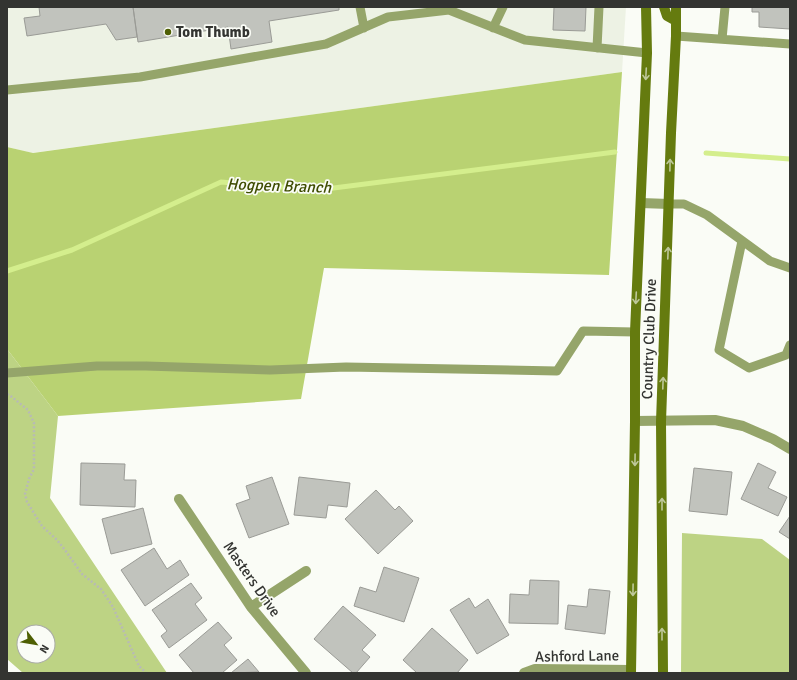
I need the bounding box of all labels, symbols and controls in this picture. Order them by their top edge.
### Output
place label: Tom Thumb [176,23,250,41]
marker: Tom Thumb [163,27,173,37]
one-way arrow [642,67,649,80]
one-way arrow [667,159,674,172]
water label: Hogpen Branch [226,174,333,198]
one-way arrow [664,247,671,260]
street label: Country Club Drive [638,278,660,400]
one-way arrow [633,291,640,304]
one-way arrow [659,377,666,390]
one-way arrow [631,453,638,466]
one-way arrow [658,498,666,511]
street label: Masters Drive [219,538,285,620]
one-way arrow [629,583,637,596]
north arrow [16,624,56,664]
one-way arrow [658,628,666,641]
text: N [37,642,52,656]
street label: Ashford Lane [535,646,619,666]

